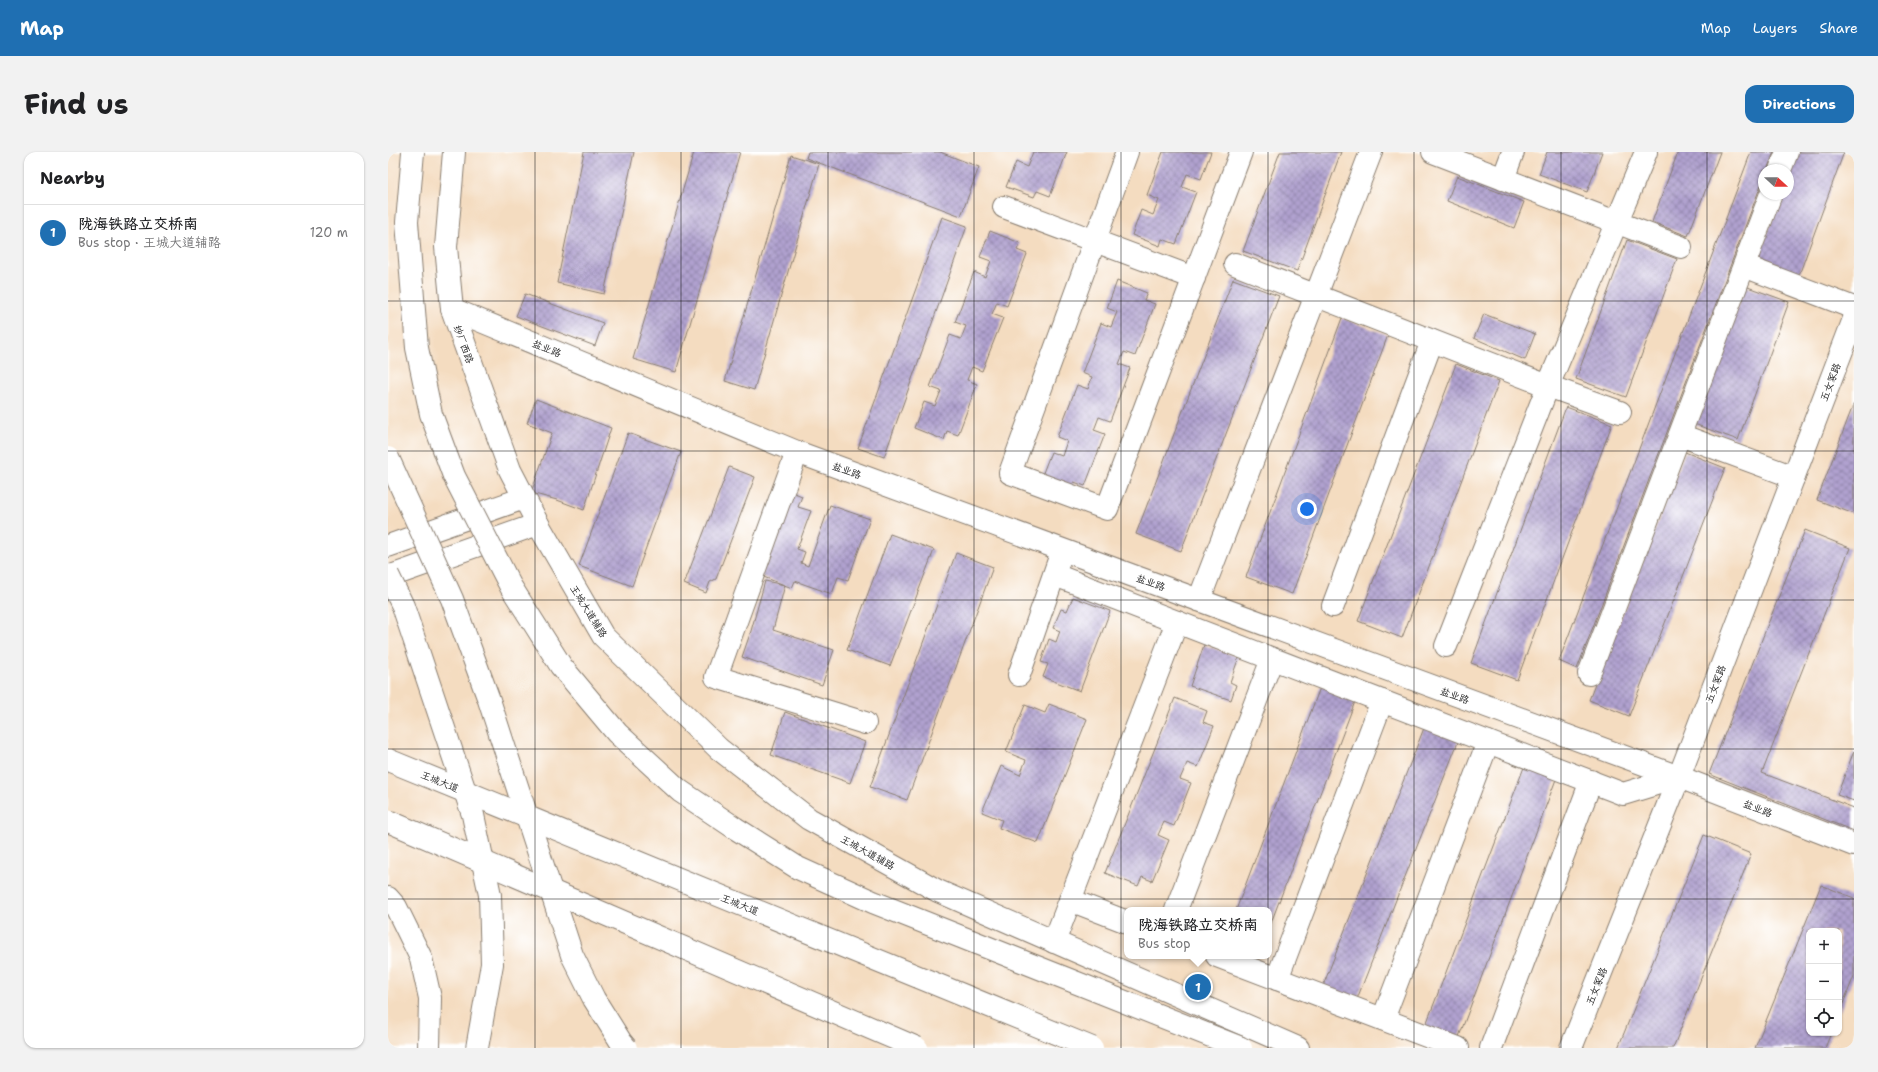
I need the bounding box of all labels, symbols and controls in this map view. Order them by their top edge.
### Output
text: Map [20,16,64,41]
text: Map [1701,19,1731,37]
text: Layers [1753,19,1797,37]
text: Share [1819,19,1858,37]
text: Find us [24,85,129,123]
button: Directions [1745,85,1854,123]
north arrow [1758,164,1794,200]
text: Nearby [40,167,105,189]
text: 陇海铁路立交桥南 [78,214,198,234]
text: 1 [50,224,56,241]
text: 120 m [310,224,348,241]
text: Bus stop · 王城大道辅路 [78,234,221,251]
street label: 纱厂西路 [451,323,476,365]
street label: 盐业路 [530,337,563,360]
street label: 五女冢路 [1817,361,1844,403]
street label: 盐业路 [831,459,863,482]
your location [1297,499,1317,519]
street label: 盐业路 [1135,571,1167,594]
street label: 王城大道辅路 [567,582,610,640]
street label: 五女冢路 [1702,663,1729,705]
street label: 盐业路 [1439,684,1471,707]
street label: 王城大道 [419,768,461,795]
street label: 盐业路 [1741,797,1774,820]
street label: 王城大道辅路 [838,832,897,873]
street label: 王城大道 [719,891,761,918]
popup [1124,907,1272,959]
text: 陇海铁路立交桥南 [1138,915,1258,935]
map controls [1806,928,1842,1036]
button: + [1806,928,1842,964]
text: Bus stop [1138,935,1190,952]
button: − [1806,964,1842,1000]
street label: 五女冢路 [1583,965,1610,1007]
pin: 1 [1185,972,1211,1002]
button: locate [1806,1000,1842,1036]

